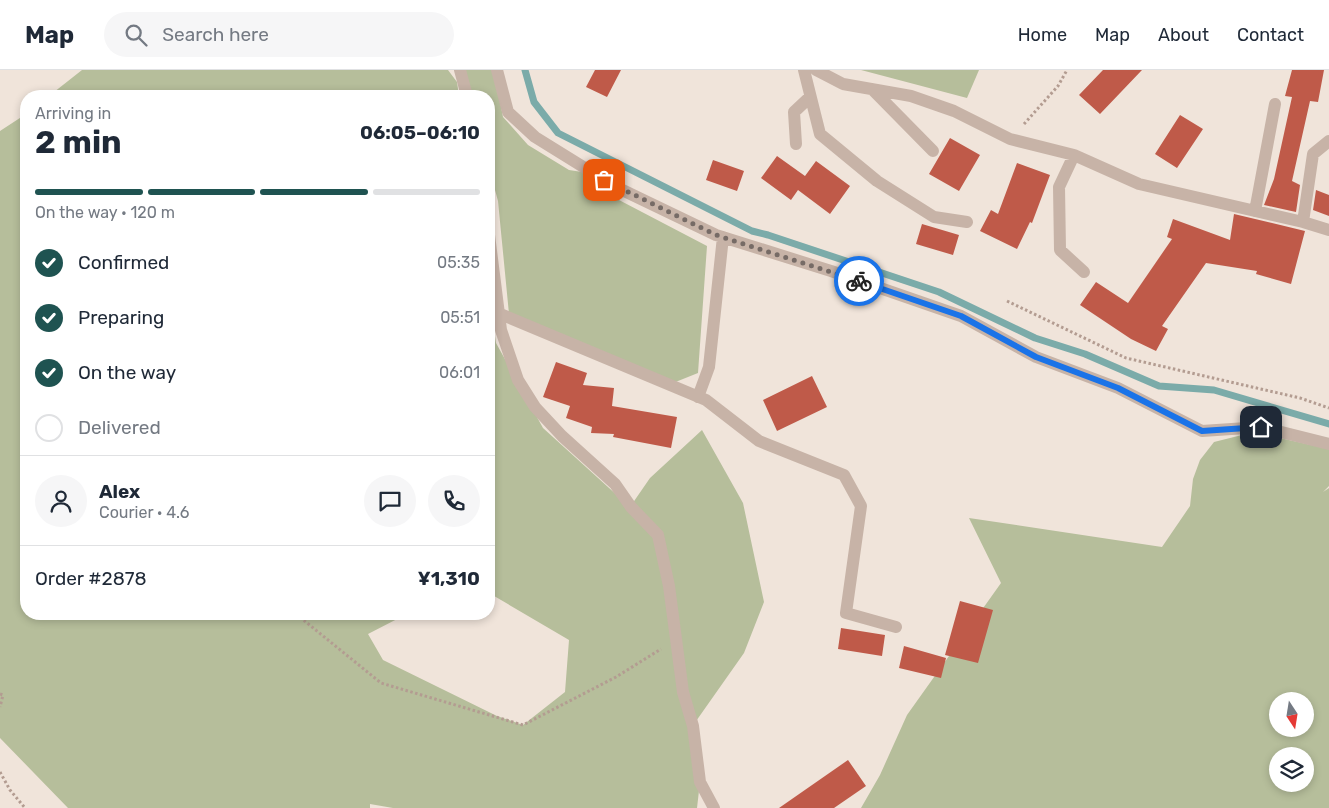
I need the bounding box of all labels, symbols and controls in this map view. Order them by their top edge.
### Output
search box [104,12,454,57]
text: Map [25,21,74,49]
icon: search [122,21,150,49]
text: Search here [162,23,269,46]
text: Home [1018,24,1067,46]
text: Map [1095,24,1130,46]
text: About [1158,24,1209,46]
text: Contact [1237,24,1304,46]
text: Arriving in [35,104,111,123]
text: 06:05–06:10 [360,121,480,144]
text: 2 min [35,123,122,161]
pin [583,159,625,201]
icon: bag [590,166,618,194]
text: On the way · 120 m [35,203,175,222]
icon: check [35,249,63,277]
text: Confirmed [78,251,169,274]
text: 05:35 [437,253,480,272]
courier [834,256,884,306]
icon: bike [845,267,873,295]
icon: check [35,304,63,332]
text: Preparing [78,306,164,329]
text: 05:51 [440,308,480,327]
icon: check [35,359,63,387]
text: On the way [78,361,176,384]
text: 06:01 [439,363,480,382]
pin [1240,406,1282,448]
icon: home [1247,413,1275,441]
text: Delivered [78,416,161,439]
button: person [35,475,87,527]
button: chat [364,475,416,527]
button: phone [428,475,480,527]
text: Alex [99,480,140,503]
text: Courier · 4.6 [99,503,189,522]
text: Order #2878 [35,567,147,590]
text: ¥1,310 [418,567,480,590]
north arrow [1269,692,1314,738]
map controls [1269,692,1314,792]
button: layers [1269,747,1314,792]

